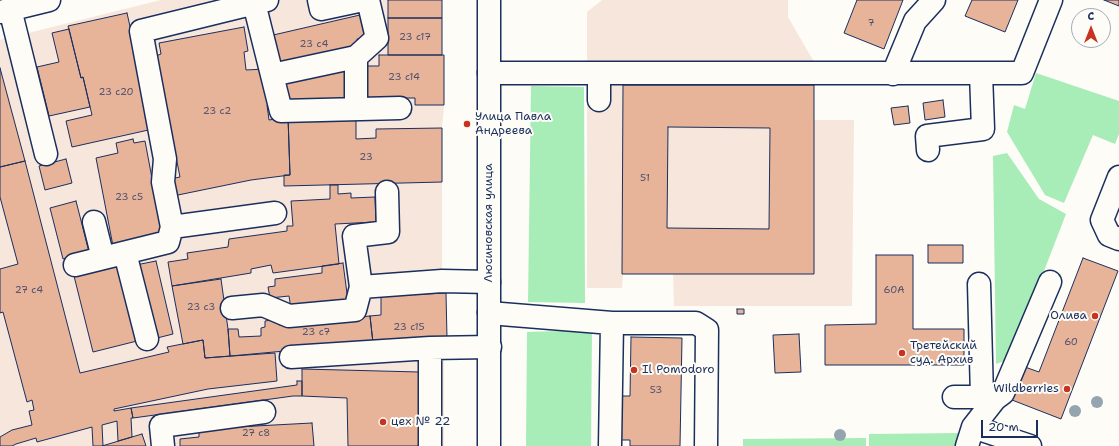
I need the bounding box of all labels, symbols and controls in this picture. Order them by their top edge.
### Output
north arrow [1071,8,1111,48]
text: С [1088,9,1094,24]
house number: 7 [868,17,874,29]
house number: 23 с17 [399,31,431,43]
house number: 23 с4 [300,38,328,50]
house number: 23 с14 [388,71,420,83]
house number: 23 с20 [98,86,134,98]
house number: 23 с2 [203,105,231,117]
place label: Улица Павла Андреева [475,110,551,138]
marker: Улица Павла Андреева [462,119,472,129]
house number: 23 [359,151,373,163]
street label: Люсиновская улица [482,164,496,282]
house number: 51 [640,172,650,184]
house number: 23 с5 [115,191,143,203]
house number: 27 с4 [15,284,43,296]
house number: 60А [884,284,904,296]
house number: 23 с3 [187,301,215,313]
place label: Олива [1050,309,1087,323]
marker: Олива [1090,311,1100,321]
house number: 23 с15 [393,321,425,333]
house number: 23 с7 [302,326,330,338]
house number: 60 [1064,336,1078,348]
place label: Третейский суд. Архив [910,339,977,367]
marker: Третейский суд. Архив [897,348,907,358]
place label: Il Pomodoro [642,363,715,377]
marker: Il Pomodoro [629,365,639,375]
place label: Wildberries [993,382,1059,396]
house number: 53 [650,384,662,396]
marker: Wildberries [1062,384,1072,394]
scale bar [983,412,1040,438]
place label: цех № 22 [391,415,450,429]
marker: цех № 22 [378,417,388,427]
text: 20 m [988,419,1019,435]
house number: 27 с8 [242,427,270,439]

